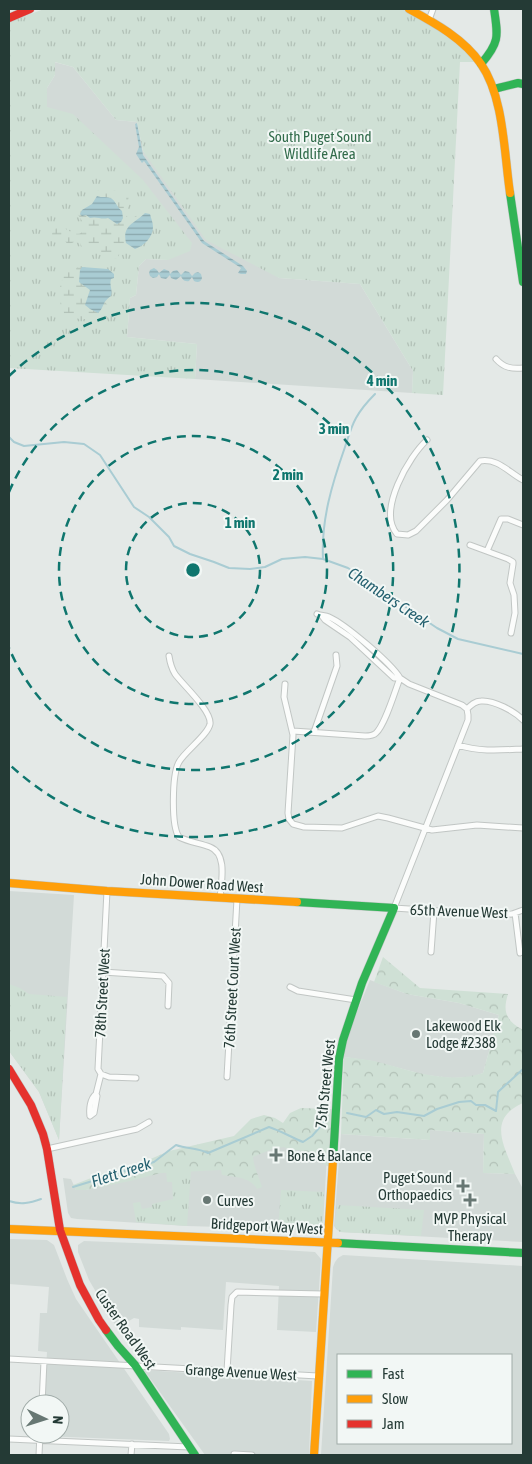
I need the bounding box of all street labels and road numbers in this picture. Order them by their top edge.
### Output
street label: John Dower Road West [140,870,264,896]
street label: 65th Avenue West [410,901,508,921]
street label: 76th Street Court West [220,927,244,1049]
street label: 78th Street West [91,948,113,1038]
street label: 75th Street West [312,1039,338,1129]
street label: Bridgeport Way West [210,1215,324,1237]
street label: Custer Road West [92,1286,160,1372]
street label: Grange Avenue West [185,1361,297,1383]

